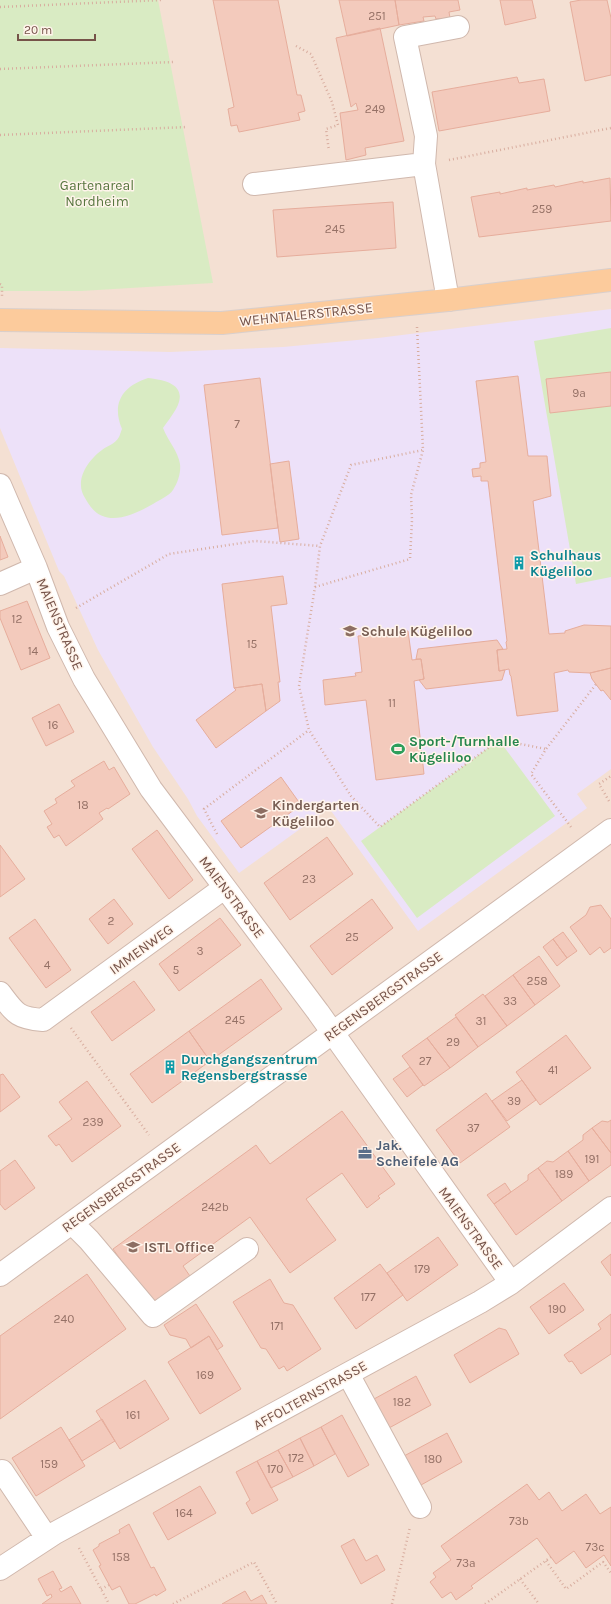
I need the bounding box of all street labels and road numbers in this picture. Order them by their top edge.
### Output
street label: WEHNTALERSTRASSE [239,299,373,330]
street label: MAIENSTRASSE [33,576,87,673]
street label: MAIENSTRASSE [195,853,268,942]
street label: IMMENWEG [106,921,176,978]
street label: REGENSBERGSTRASSE [321,948,446,1045]
street label: REGENSBERGSTRASSE [59,1139,184,1236]
street label: MAIENSTRASSE [435,1184,506,1273]
street label: AFFOLTERNSTRASSE [250,1357,370,1434]

